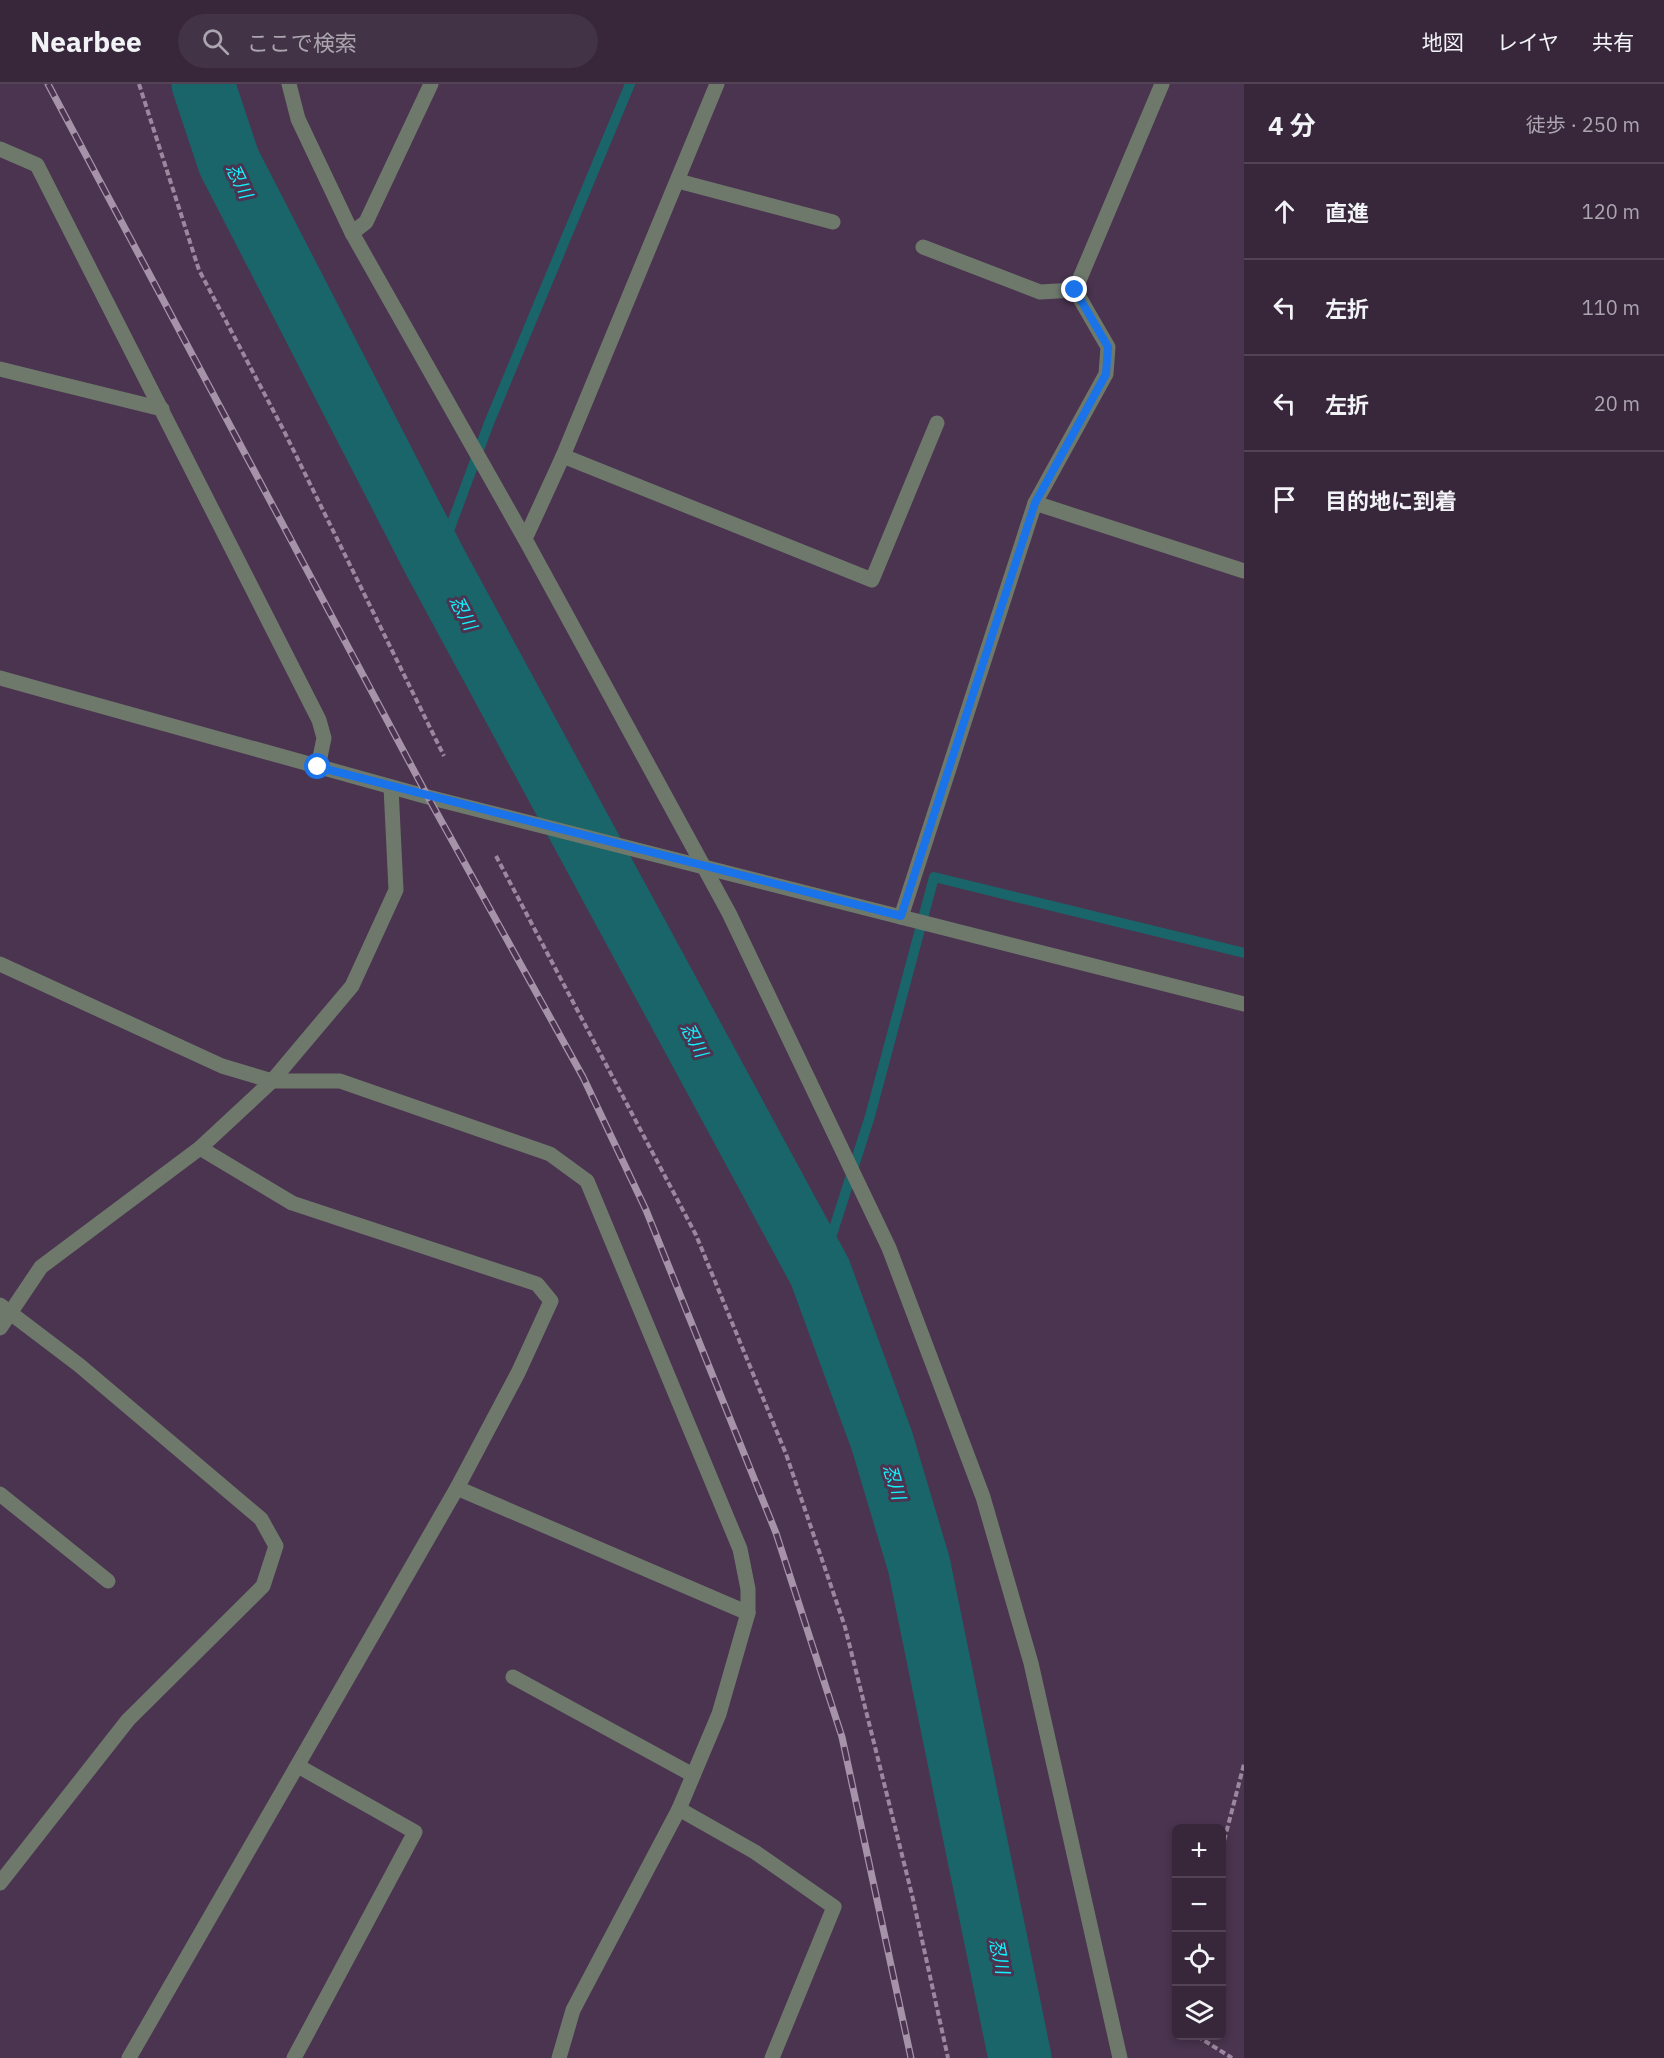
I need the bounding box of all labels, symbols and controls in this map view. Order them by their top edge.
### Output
search box [178,14,598,68]
text: Nearbee [30,23,142,60]
icon: search [199,25,232,58]
text: ここで検索 [247,28,357,57]
text: 地図 [1422,28,1464,56]
text: レイヤ [1497,28,1559,56]
text: 共有 [1592,28,1634,56]
text: 4 分 [1268,108,1316,142]
text: 徒歩 · 250 m [1526,111,1640,138]
water label: 忍川 [221,160,259,204]
icon: ahead [1268,195,1301,228]
text: 直進 [1325,198,1369,227]
text: 120 m [1582,198,1640,225]
route end [1061,276,1087,302]
icon: left [1268,291,1301,324]
text: 左折 [1325,294,1369,323]
text: 110 m [1582,294,1640,321]
icon: left [1268,387,1301,420]
text: 左折 [1325,390,1369,419]
text: 20 m [1594,390,1640,417]
icon: arrive [1268,483,1301,516]
text: 目的地に到着 [1325,486,1457,515]
water label: 忍川 [445,591,483,636]
route start [304,753,330,779]
water label: 忍川 [676,1018,714,1063]
water label: 忍川 [878,1461,911,1504]
map controls [1172,1824,1226,2040]
button: + [1172,1824,1226,1878]
button: − [1172,1878,1226,1932]
button: locate [1172,1932,1226,1986]
water label: 忍川 [984,1936,1015,1978]
button: layers [1172,1986,1226,2040]

